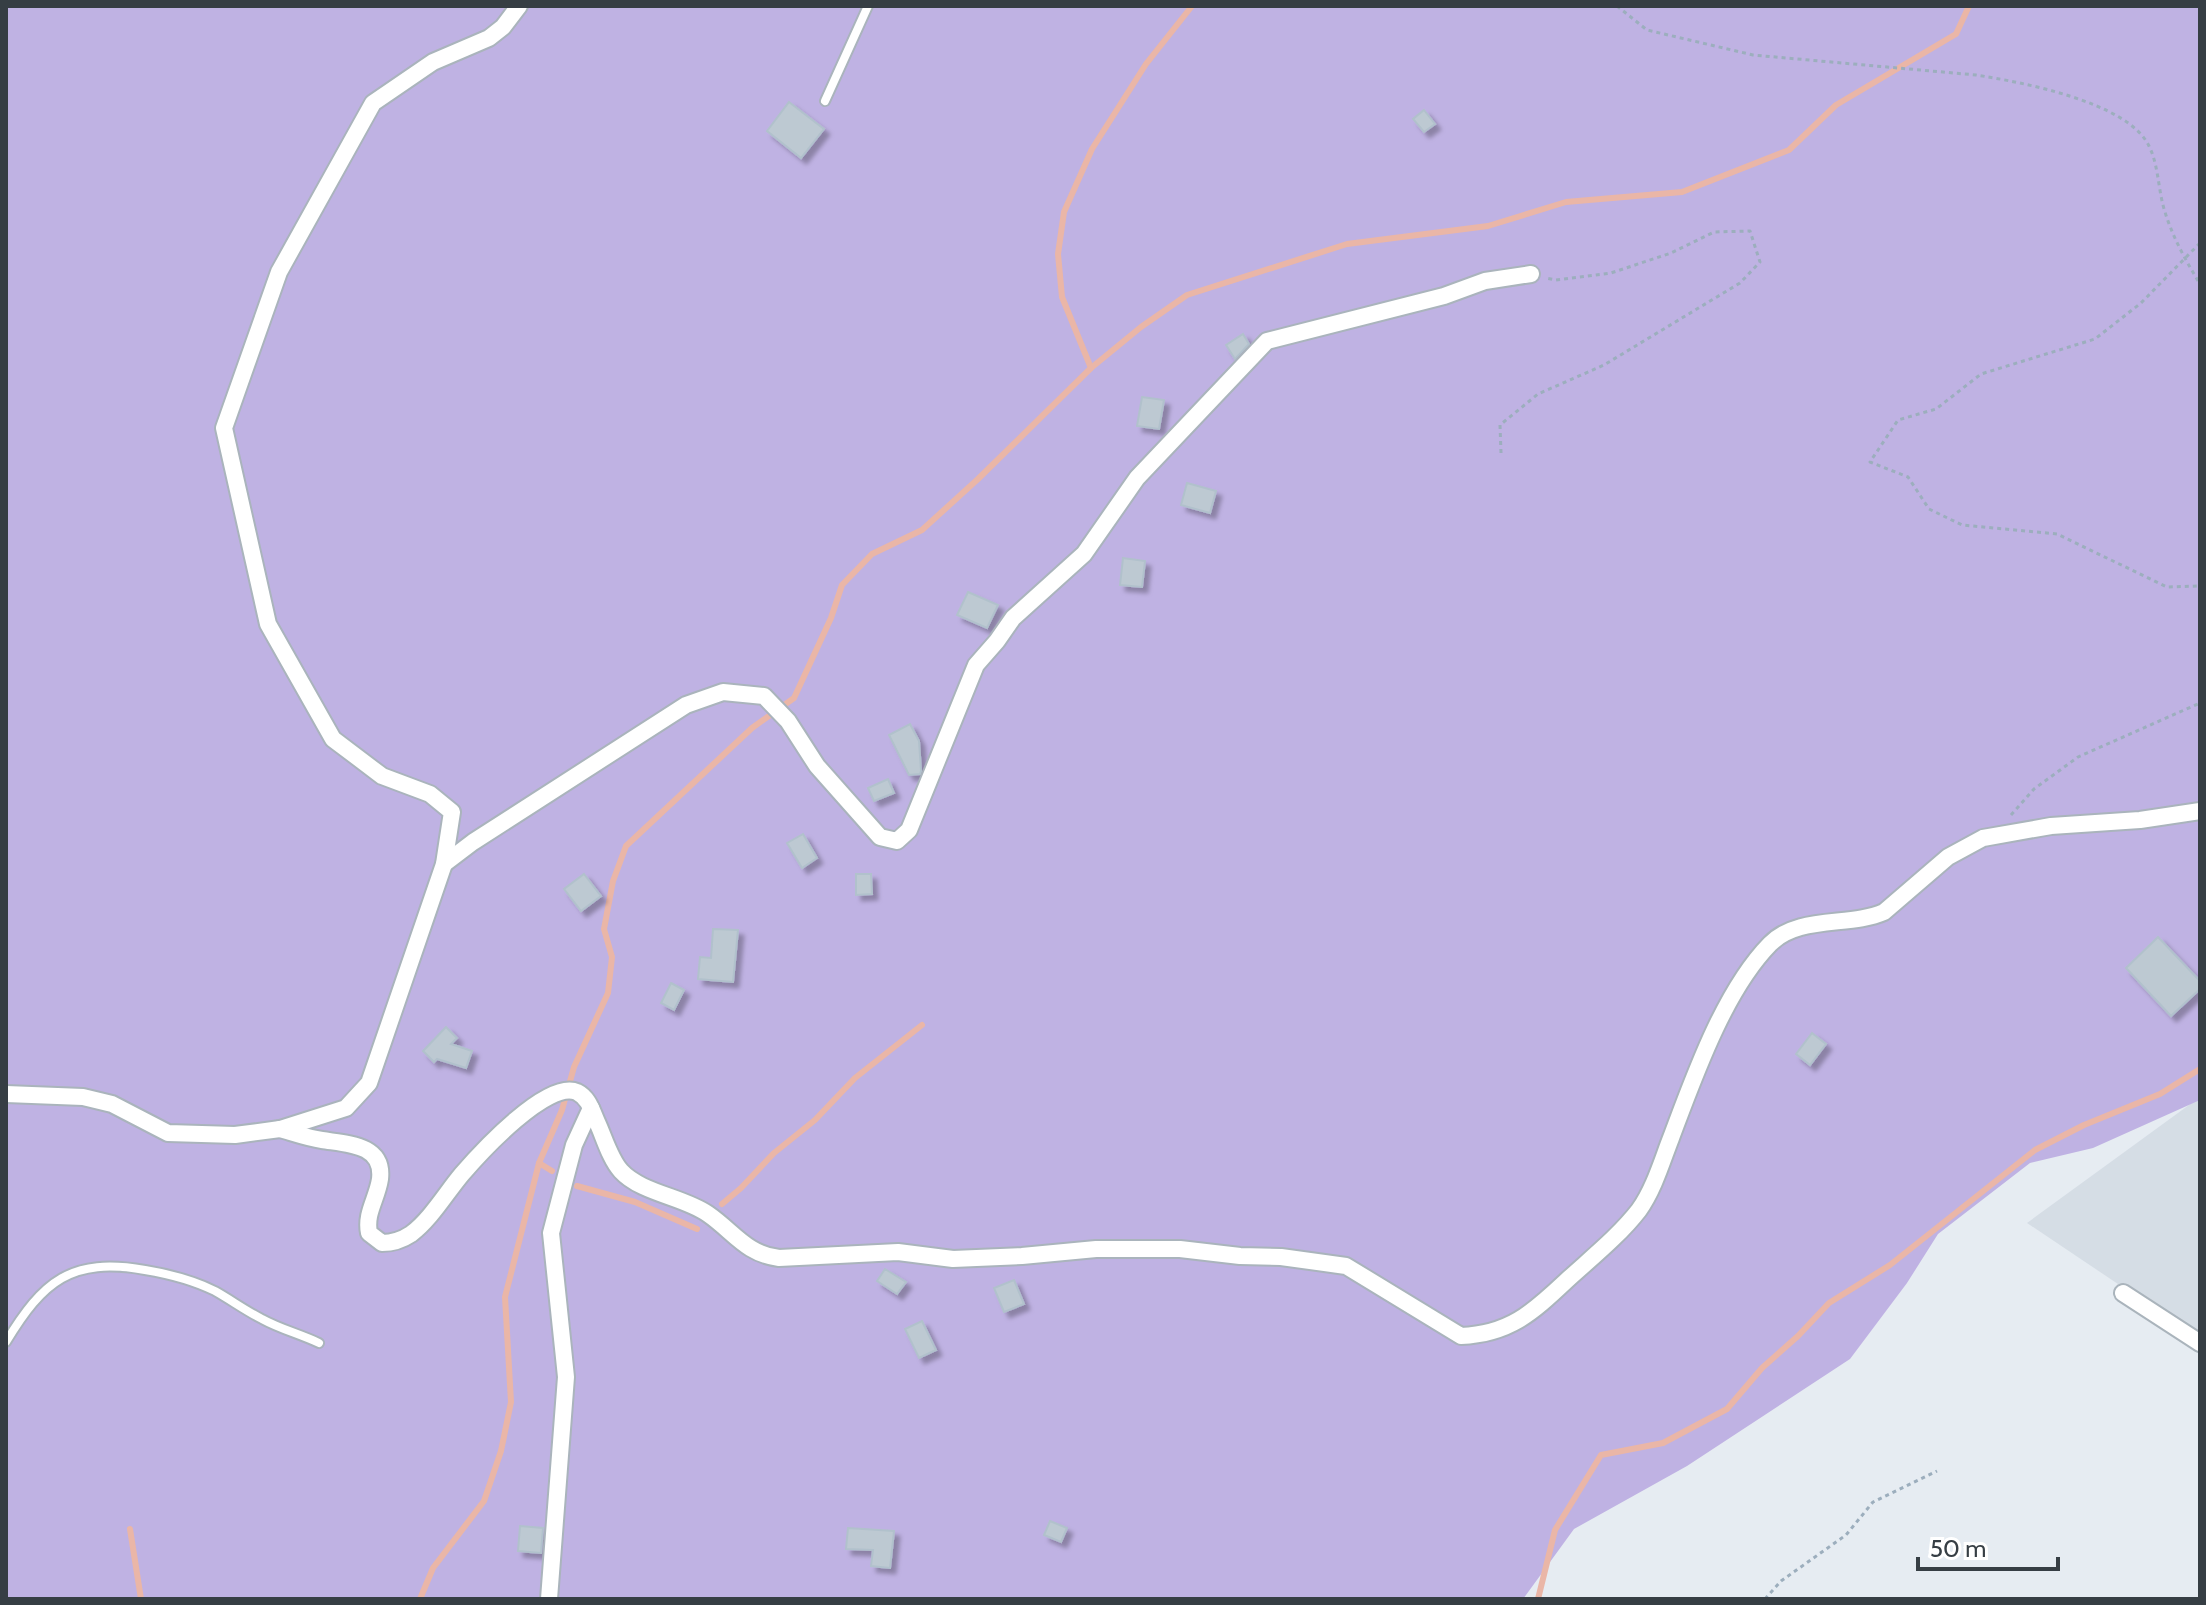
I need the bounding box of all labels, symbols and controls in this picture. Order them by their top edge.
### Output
scale bar [1918,1521,2058,1571]
text: 50 m [1930,1534,1986,1563]

